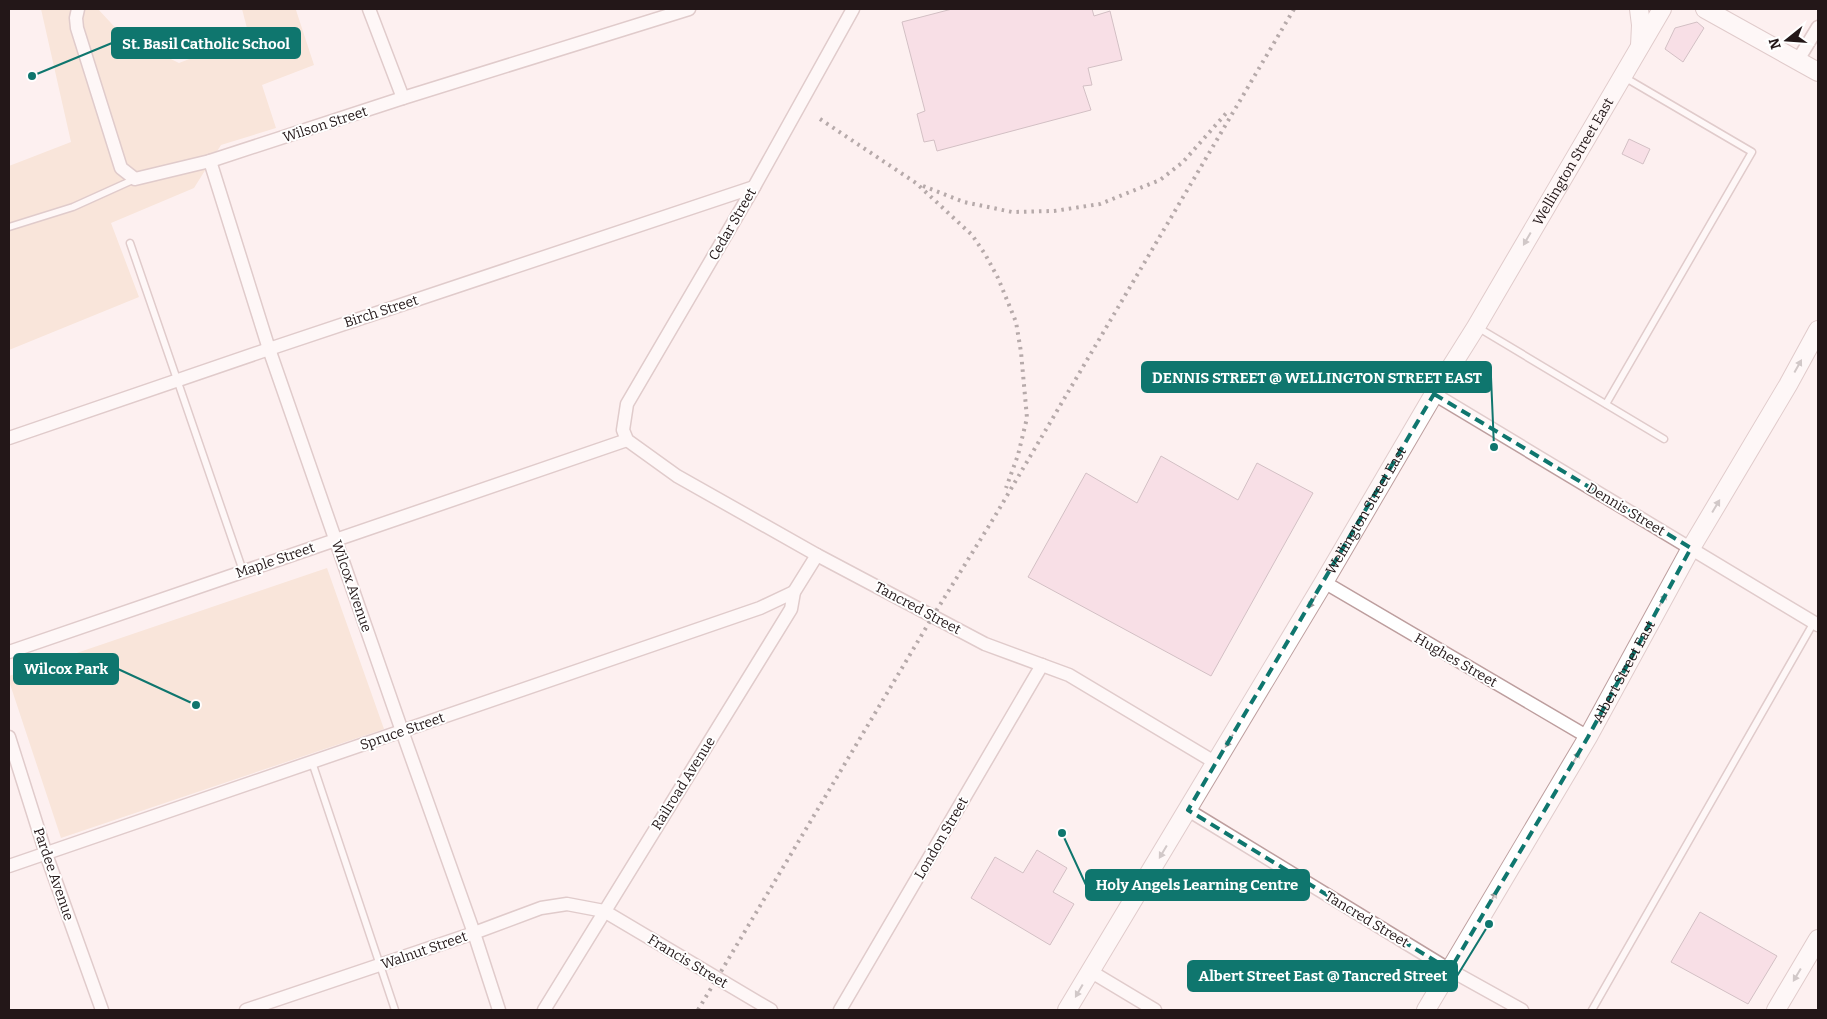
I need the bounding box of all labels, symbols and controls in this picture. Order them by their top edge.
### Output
north arrow [1762,15,1812,65]
callout: St. Basil Catholic School [112,28,300,58]
text: St. Basil Catholic School [122,35,290,53]
text: N [1765,36,1785,51]
street label: Wellington Street East [1529,95,1617,228]
street label: Wilson Street [281,103,370,146]
street label: Cedar Street [705,185,760,263]
one-way arrow [1523,232,1531,247]
street label: Birch Street [342,292,420,331]
one-way arrow [1794,359,1803,373]
callout: DENNIS STREET @ WELLINGTON STREET EAST [1142,362,1491,392]
text: DENNIS STREET @ WELLINGTON STREET EAST [1152,369,1482,387]
street label: Wellington Street East [1322,444,1410,578]
street label: Dennis Street [1583,479,1668,540]
one-way arrow [1712,500,1721,513]
street label: Wilcox Avenue [328,538,375,634]
street label: Maple Street [234,539,317,582]
street label: Tancred Street [872,579,964,638]
one-way arrow [1659,593,1667,608]
one-way arrow [1308,596,1317,609]
street label: Albert Street East [1589,618,1659,726]
street label: Hughes Street [1411,630,1500,691]
callout: Wilcox Park [14,654,118,684]
text: Wilcox Park [24,660,108,678]
street label: Spruce Street [358,709,447,754]
street label: Railroad Avenue [648,734,719,833]
one-way arrow [1224,735,1233,748]
one-way arrow [1571,751,1580,764]
street label: London Street [911,794,972,882]
street label: Pardee Avenue [30,825,77,923]
one-way arrow [1158,845,1168,859]
callout: Holy Angels Learning Centre [1086,870,1309,900]
text: Holy Angels Learning Centre [1096,876,1298,894]
street label: Tancred Street [1322,888,1412,951]
one-way arrow [1488,891,1497,904]
street label: Walnut Street [379,928,469,973]
street label: Francis Street [645,931,731,992]
callout: Albert Street East @ Tancred Street [1188,961,1457,991]
text: Albert Street East @ Tancred Street [1199,967,1448,985]
one-way arrow [1793,968,1802,981]
one-way arrow [1074,984,1083,997]

